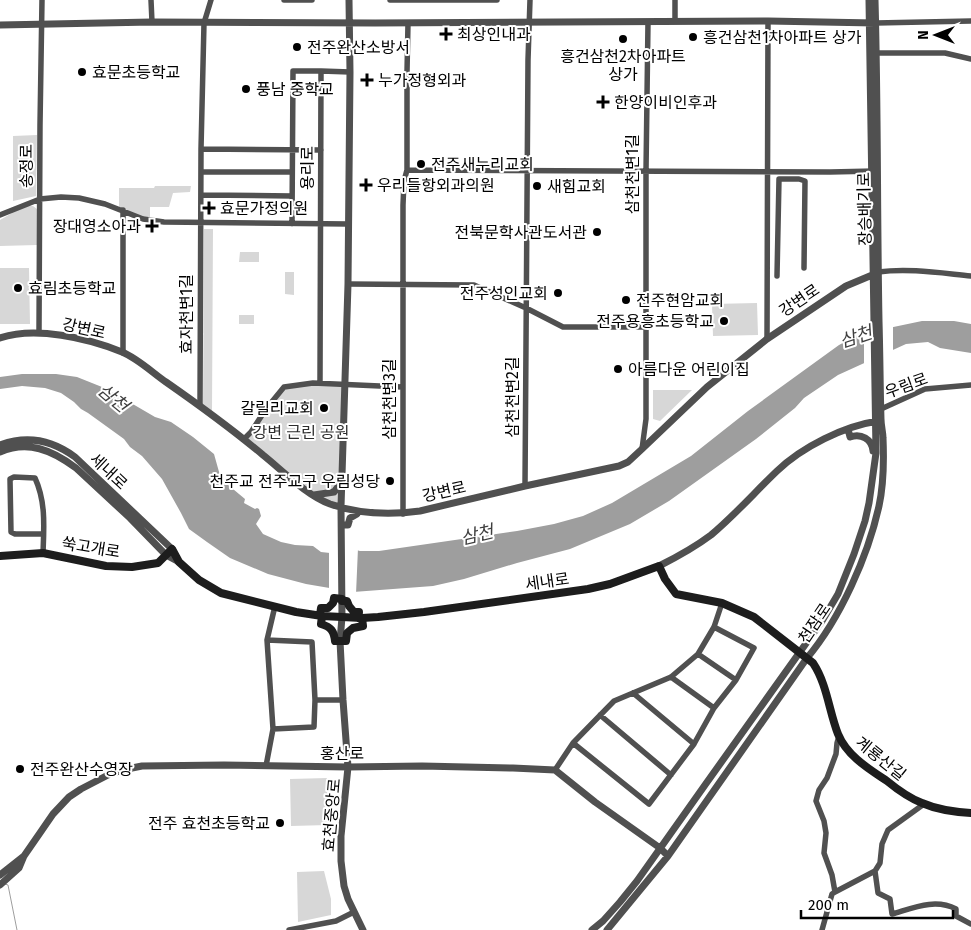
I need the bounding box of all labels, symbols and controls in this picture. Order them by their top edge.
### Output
north arrow [911,10,961,60]
place label: 최상인내과 [457,25,531,44]
marker: 최상인내과 [439,27,453,41]
place label: 흥건삼천1차아파트 상가 [703,28,862,47]
text: N [915,30,932,40]
marker: 흥건삼천1차아파트 상가 [687,31,699,43]
marker: 흥건삼천2차아파트 상가 [617,33,629,45]
place label: 전주완산소방서 [307,38,410,57]
marker: 전주완산소방서 [291,41,303,53]
place label: 흥건삼천2차아파트 상가 [560,47,686,84]
place label: 효문초등학교 [92,63,180,82]
marker: 효문초등학교 [76,66,88,78]
place label: 누가정형외과 [378,71,467,90]
marker: 누가정형외과 [360,73,374,87]
place label: 풍남 중학교 [256,80,334,99]
marker: 풍남 중학교 [240,83,252,95]
place label: 한양이비인후과 [614,93,717,112]
marker: 한양이비인후과 [596,95,610,109]
street label: 삼천천변1길 [623,134,642,214]
street label: 송정로 [17,144,36,188]
street label: 용리로 [298,146,317,190]
place label: 전주새누리교회 [431,155,534,174]
marker: 전주새누리교회 [415,158,427,170]
street label: 장승배기로 [854,172,875,246]
place label: 우리들항외과의원 [377,176,495,195]
place label: 새힘교회 [547,177,606,196]
marker: 우리들항외과의원 [359,178,373,192]
marker: 새힘교회 [531,180,543,192]
place label: 효문가정의원 [220,199,308,218]
marker: 효문가정의원 [202,201,216,215]
place label: 장대영소아과 [53,217,141,236]
marker: 장대영소아과 [145,219,159,233]
place label: 전북문학사관도서관 [455,223,587,242]
marker: 전북문학사관도서관 [591,226,603,238]
street label: 효자천변1길 [177,274,196,354]
place label: 효림초등학교 [28,279,116,298]
street label: 강변로 [776,280,823,321]
marker: 효림초등학교 [12,282,24,294]
place label: 전주성인교회 [460,284,548,303]
marker: 전주성인교회 [552,287,564,299]
place label: 전주현암교회 [636,291,724,310]
marker: 전주현암교회 [620,294,632,306]
place label: 전주용흥초등학교 [596,312,714,331]
street label: 강변로 [60,314,108,343]
marker: 전주용흥초등학교 [718,315,730,327]
water label: 삼천 [837,321,877,353]
street label: 삼천천변2길 [503,356,522,438]
street label: 삼천천변3길 [380,358,399,440]
place label: 아름다운 어린이집 [628,360,750,379]
marker: 아름다운 어린이집 [612,363,624,375]
street label: 우림로 [882,369,930,402]
water label: 삼천 [93,379,135,419]
place label: 갈릴리교회 [240,399,314,418]
marker: 갈릴리교회 [318,402,330,414]
park label: 강변 근린 공원 [253,423,349,442]
street label: 세내로 [86,449,131,494]
place label: 천주교 전주교구 우림성당 [210,472,380,491]
marker: 천주교 전주교구 우림성당 [384,475,396,487]
street label: 강변로 [420,477,468,506]
water label: 삼천 [458,520,498,549]
street label: 쑥고개로 [60,534,122,562]
street label: 세내로 [524,569,571,594]
street label: 천잠로 [794,599,835,647]
street label: 계룡산길 [852,732,910,784]
street label: 홍산로 [320,744,364,763]
place label: 전주완산수영장 [30,760,133,779]
marker: 전주완산수영장 [14,763,26,775]
street label: 효천중앙로 [319,777,344,853]
place label: 전주 효천초등학교 [148,814,270,833]
marker: 전주 효천초등학교 [274,817,286,829]
scale bar [801,888,954,920]
text: 200 m [808,896,849,914]

